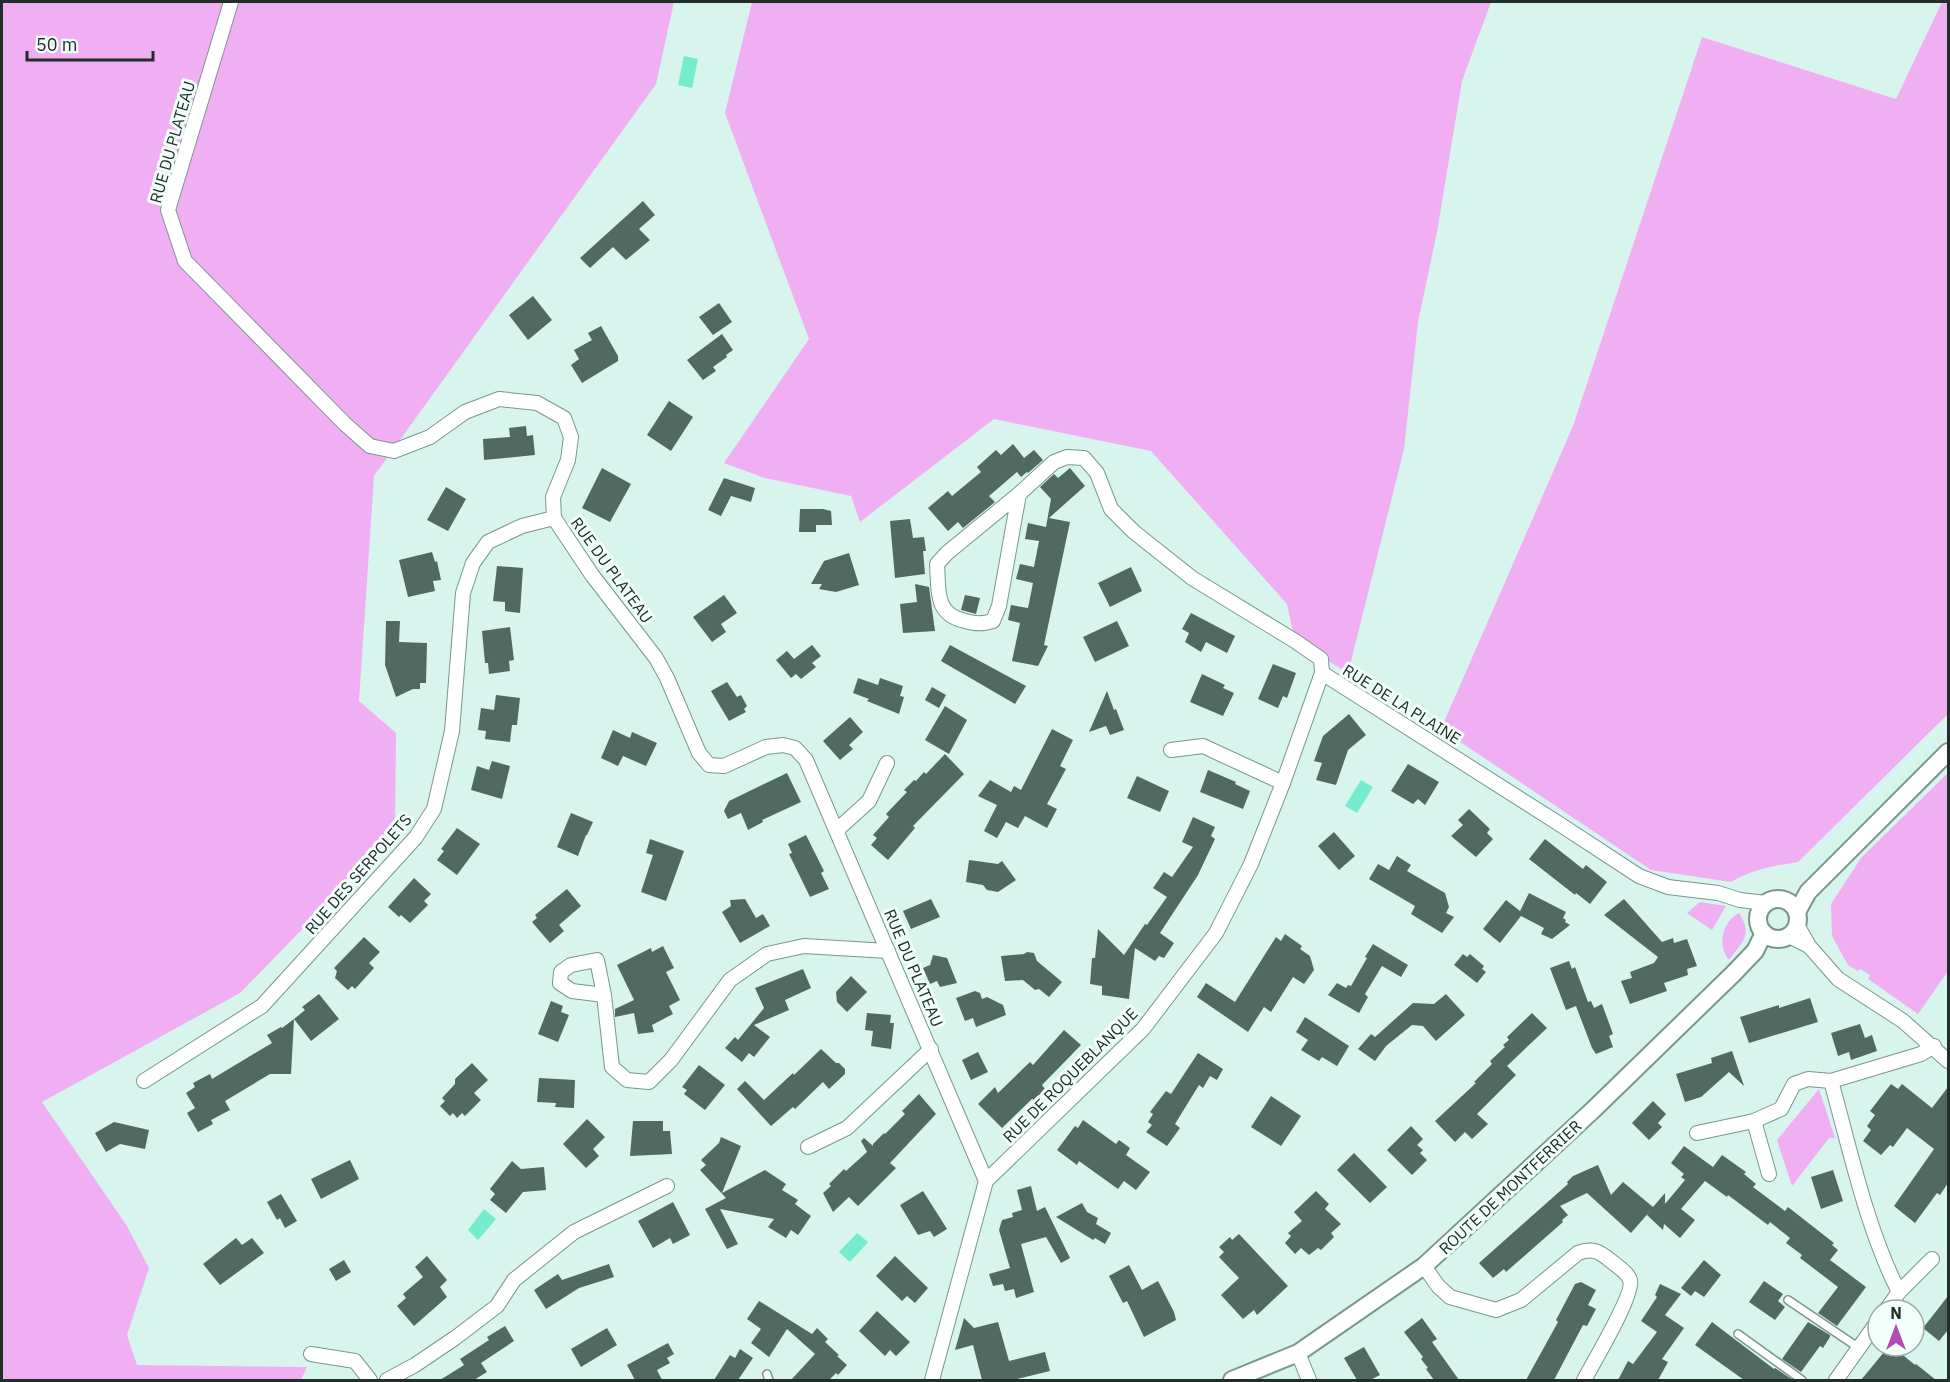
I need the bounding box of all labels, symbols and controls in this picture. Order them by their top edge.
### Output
scale bar [27,24,153,62]
text: 50 m [36,33,78,56]
street label: RUE DU PLATEAU [145,79,199,205]
street label: RUE DU PLATEAU [567,513,657,627]
street label: RUE DE LA PLAINE [1339,660,1465,748]
street label: RUE DES SERPOLETS [300,810,416,938]
street label: RUE DU PLATEAU [880,906,948,1030]
street label: RUE DE ROQUEBLANQUE [998,1003,1142,1147]
street label: ROUTE DE MONTFERRIER [1434,1116,1586,1258]
north arrow [1866,1298,1926,1358]
text: N [1890,1303,1902,1323]

